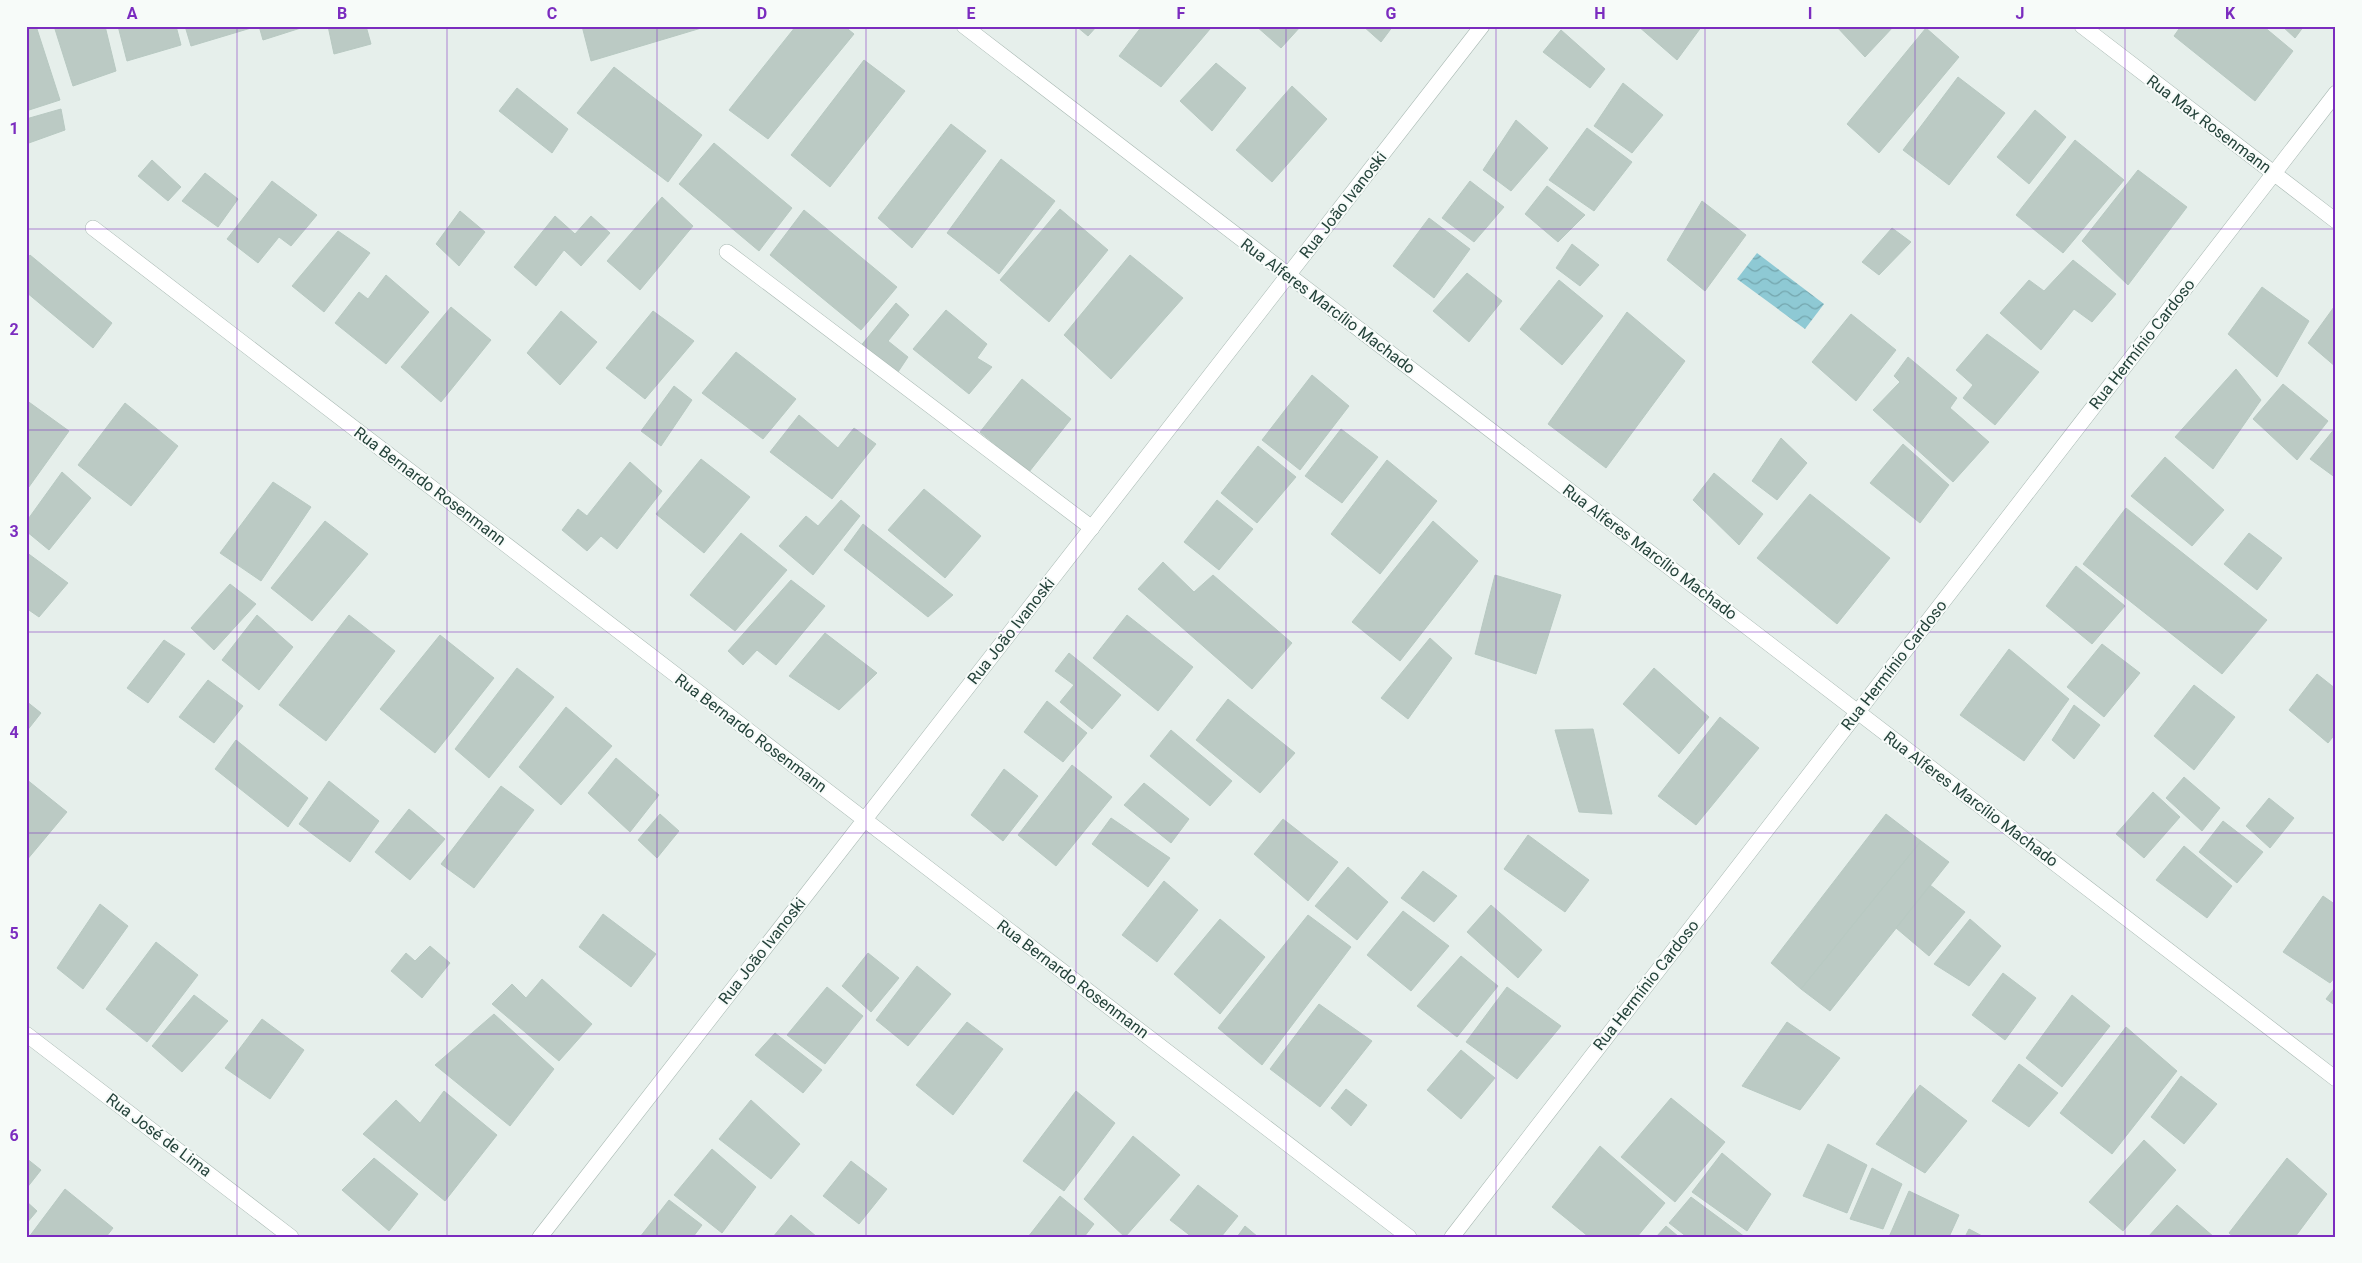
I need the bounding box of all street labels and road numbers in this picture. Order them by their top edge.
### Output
street label: Rua Max Rosenmann [2143,71,2275,177]
street label: Rua João Ivanoski [1295,148,1391,262]
street label: Rua Alferes Marcílio Machado [1237,234,1419,378]
street label: Rua Hermínio Cardoso [2085,275,2199,413]
street label: Rua Bernardo Rosenmann [350,423,510,549]
street label: Rua Alferes Marcílio Machado [1559,480,1741,624]
street label: Rua João Ivanoski [963,574,1059,688]
street label: Rua Hermínio Cardoso [1837,596,1951,734]
street label: Rua Bernardo Rosenmann [671,670,831,796]
street label: Rua Alferes Marcílio Machado [1880,727,2062,871]
street label: Rua João Ivanoski [714,894,810,1008]
street label: Rua Bernardo Rosenmann [993,916,1153,1042]
street label: Rua Hermínio Cardoso [1589,916,1703,1054]
street label: Rua José de Lima [103,1089,215,1181]

